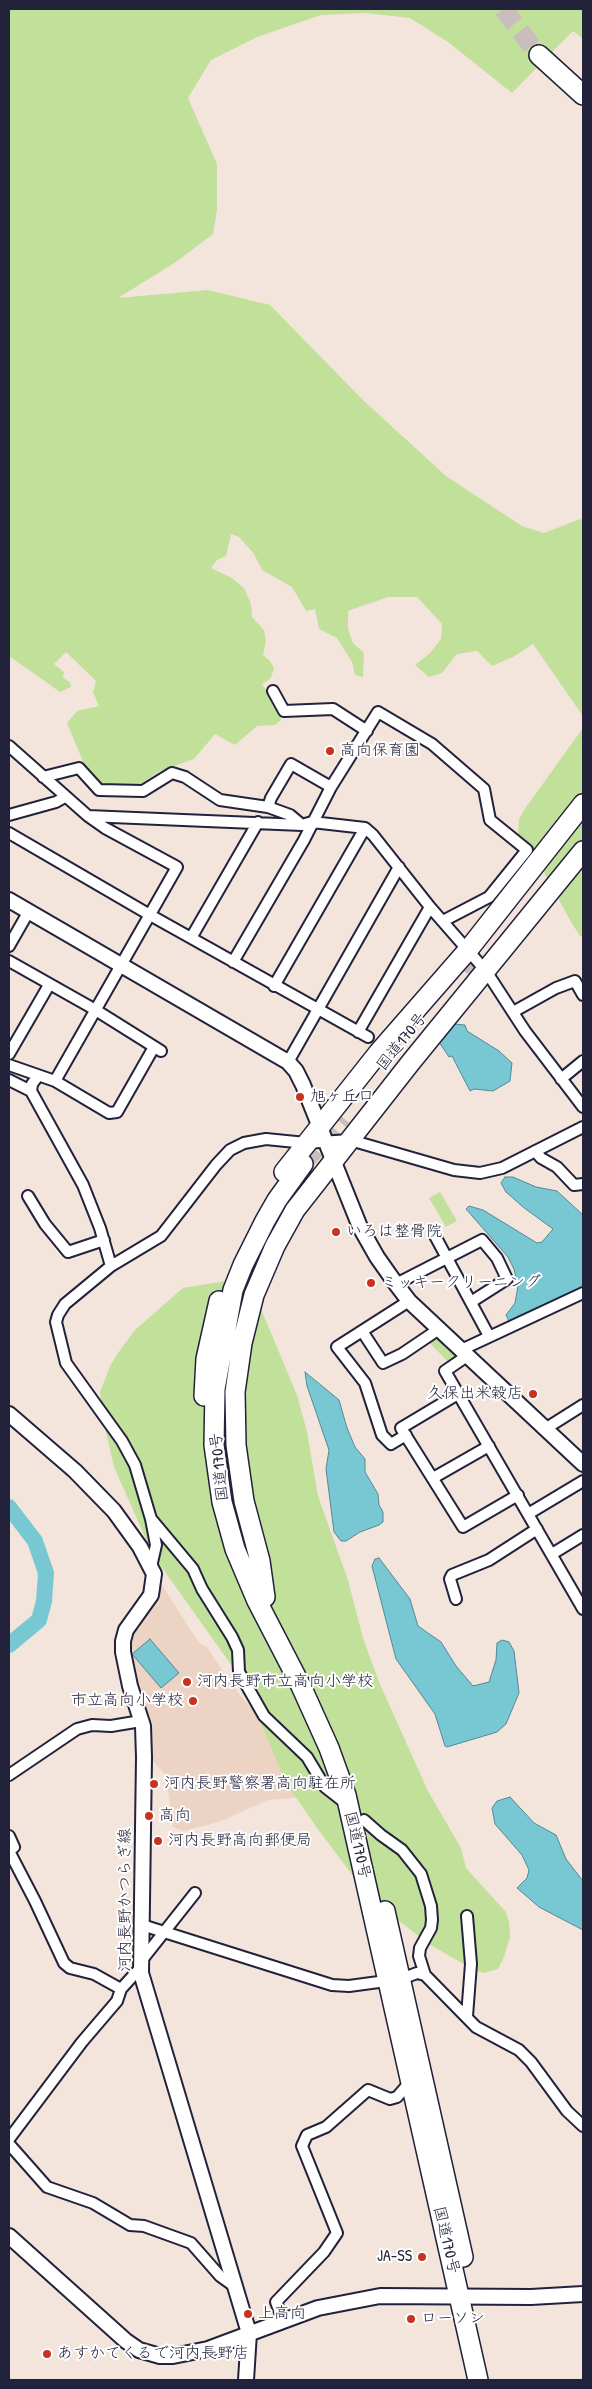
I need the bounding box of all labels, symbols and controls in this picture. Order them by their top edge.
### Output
place label: 高向保育園 [340,741,420,761]
marker: 高向保育園 [324,745,336,757]
street label: 国道170号 [373,1009,431,1075]
place label: 旭ヶ丘口 [310,1087,374,1107]
marker: 旭ヶ丘口 [294,1091,306,1103]
place label: いろは整骨院 [346,1222,442,1242]
marker: いろは整骨院 [330,1226,342,1238]
place label: ミッキークリーニング [381,1273,541,1293]
marker: ミッキークリーニング [365,1277,377,1289]
place label: 久保出米穀店 [427,1384,523,1404]
marker: 久保出米穀店 [527,1388,539,1400]
street label: 国道170号 [207,1432,233,1502]
place label: 河内長野市立高向小学校 [197,1672,373,1692]
marker: 河内長野市立高向小学校 [181,1676,193,1688]
place label: 市立高向小学校 [71,1691,183,1711]
marker: 市立高向小学校 [187,1695,199,1707]
place label: 河内長野警察署高向駐在所 [164,1774,356,1794]
marker: 河内長野警察署高向駐在所 [148,1778,160,1790]
place label: 高向 [159,1806,191,1826]
street label: 国道170号 [340,1809,374,1881]
marker: 高向 [143,1810,155,1822]
street label: 河内長野かつらぎ線 [116,1828,136,1972]
place label: 河内長野高向郵便局 [168,1831,312,1851]
marker: 河内長野高向郵便局 [152,1835,164,1847]
street label: 国道170号 [429,2204,463,2276]
place label: JA-SS [377,2247,412,2267]
marker: JA-SS [416,2251,428,2263]
place label: 上高向 [258,2304,306,2324]
marker: 上高向 [242,2308,254,2320]
place label: ローソン [421,2309,485,2329]
marker: ローソン [405,2313,417,2325]
place label: あすかてくるで河内長野店 [57,2344,249,2364]
marker: あすかてくるで河内長野店 [41,2348,53,2360]

